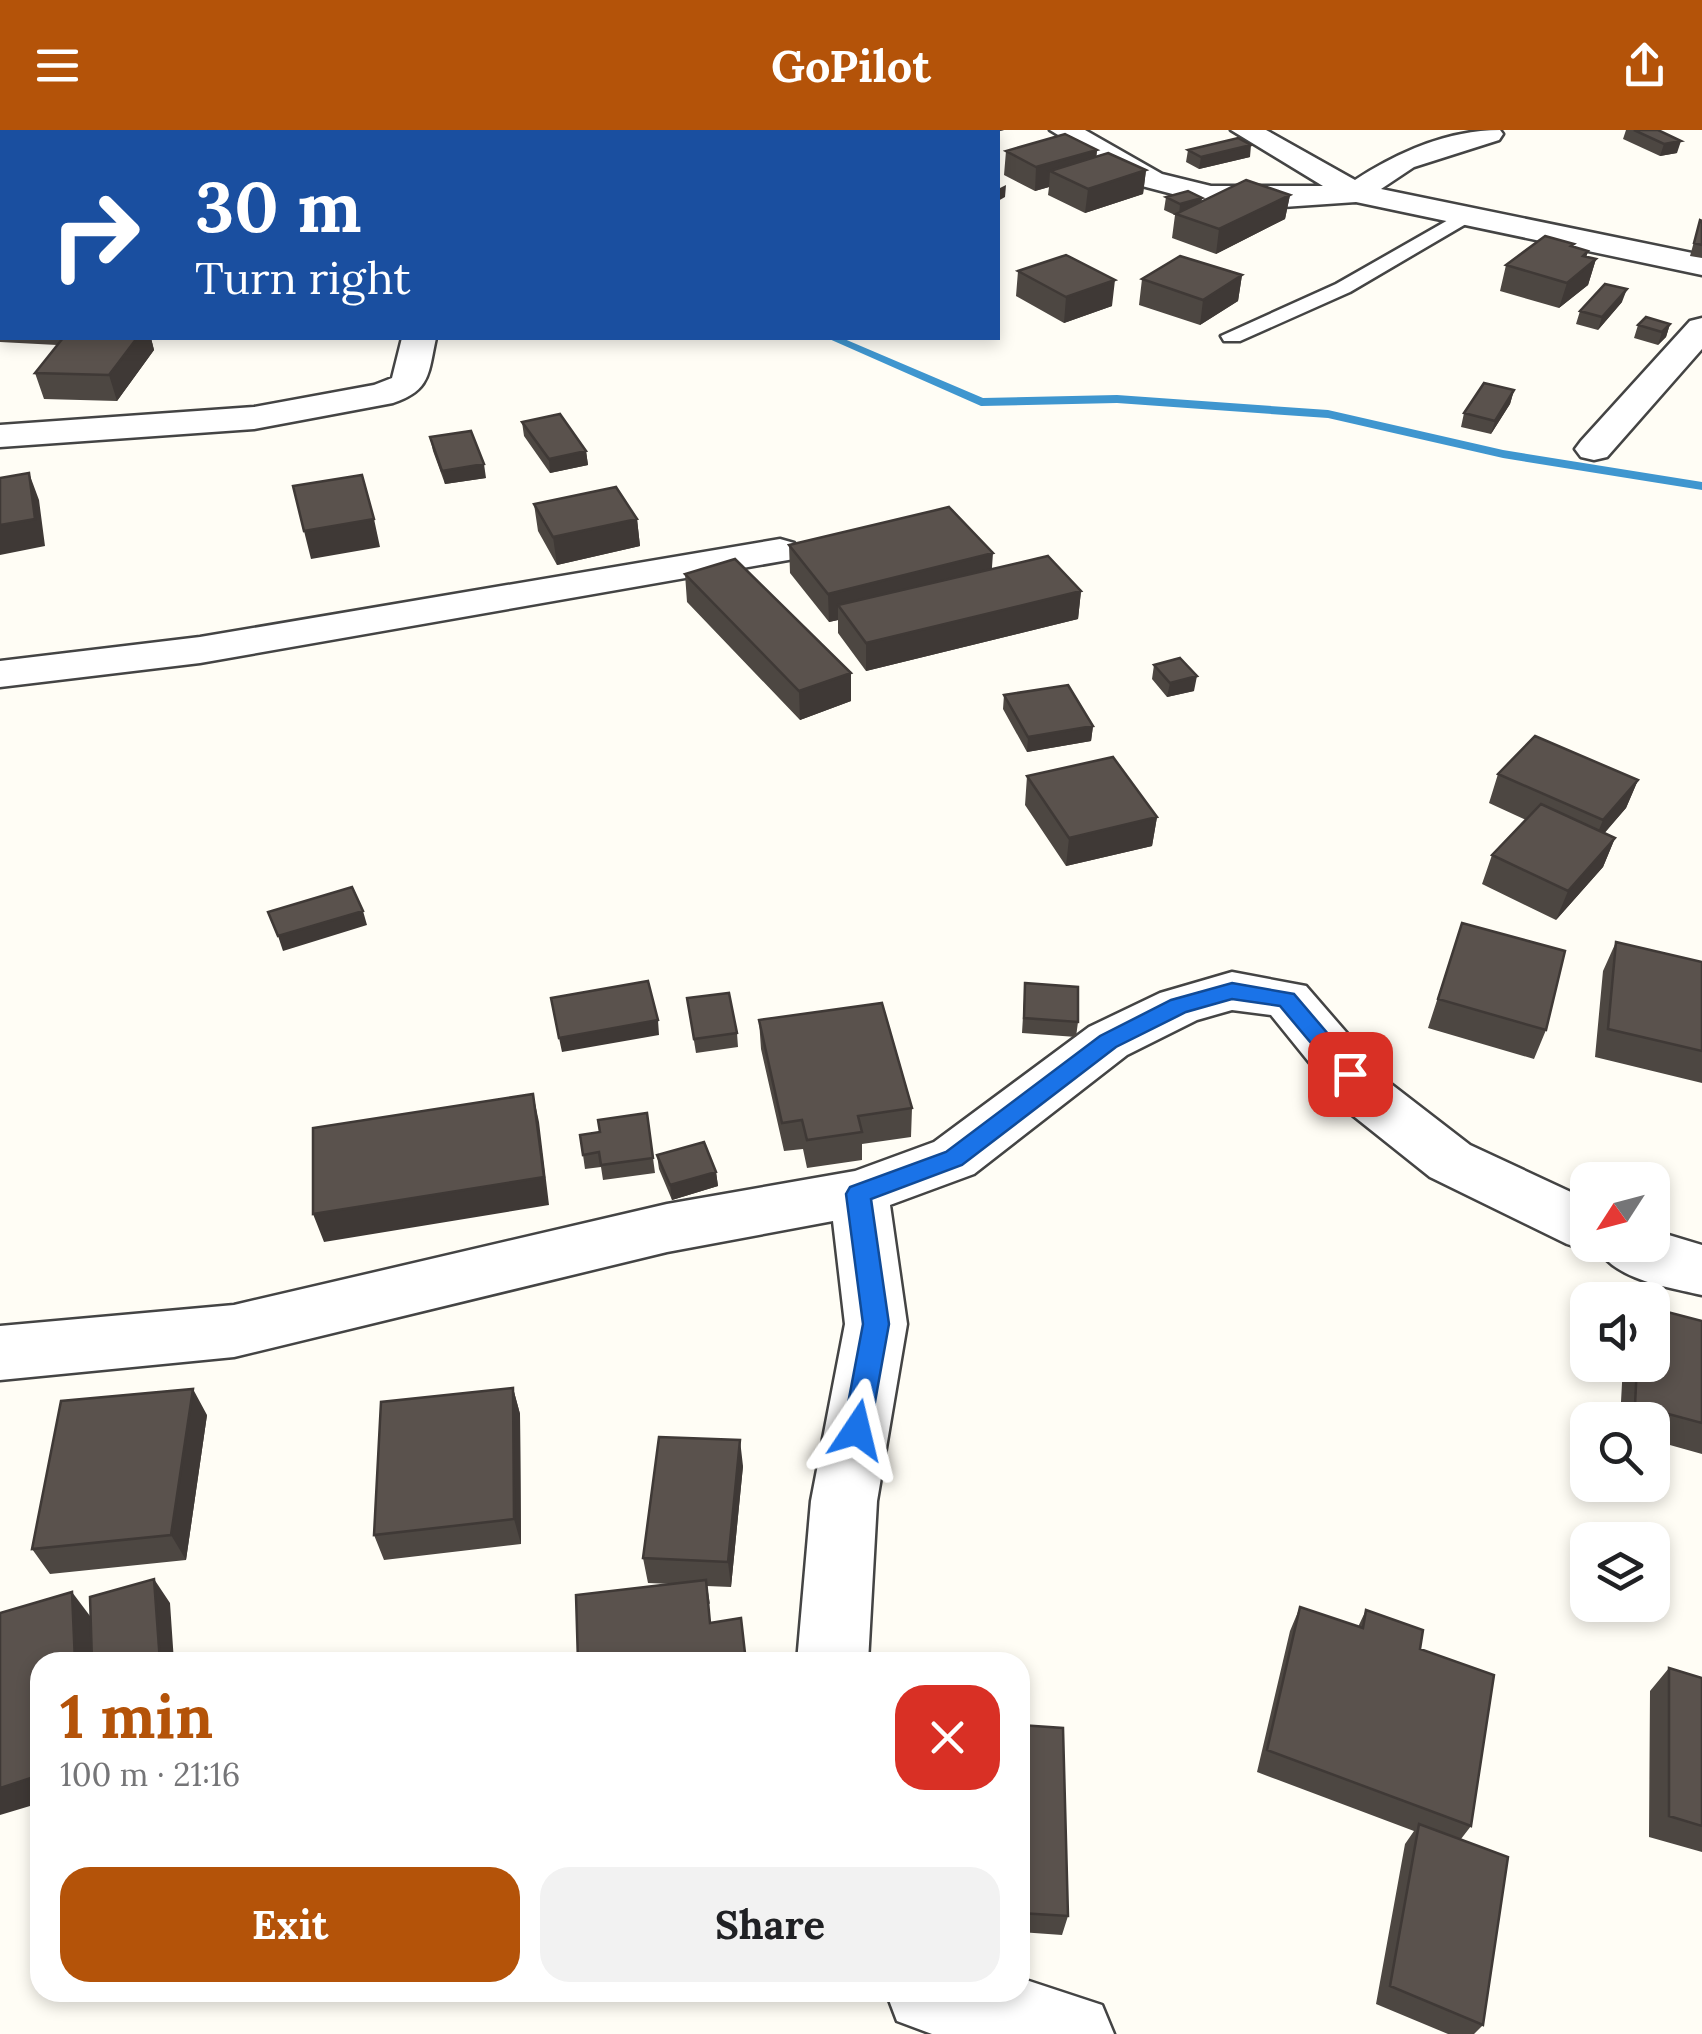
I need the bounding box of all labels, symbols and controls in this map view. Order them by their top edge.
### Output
text: GoPilot [771,37,931,94]
icon: menu [30,38,85,93]
icon: share [1617,38,1672,93]
text: 30 m [195,162,362,251]
icon: right [30,170,160,300]
text: Turn right [195,249,411,306]
pin [1308,1032,1393,1117]
icon: arrive [1323,1047,1378,1102]
north arrow [1570,1162,1670,1262]
map controls [1570,1162,1670,1622]
button: sound [1570,1282,1670,1382]
position arrow [805,1378,909,1482]
button: search [1570,1402,1670,1502]
button: layers [1570,1522,1670,1622]
text: 1 min [60,1678,213,1754]
button: close [895,1685,1000,1790]
text: 100 m · 21:16 [60,1754,240,1795]
button: Exit [60,1867,520,1982]
button: Share [540,1867,1000,1982]

